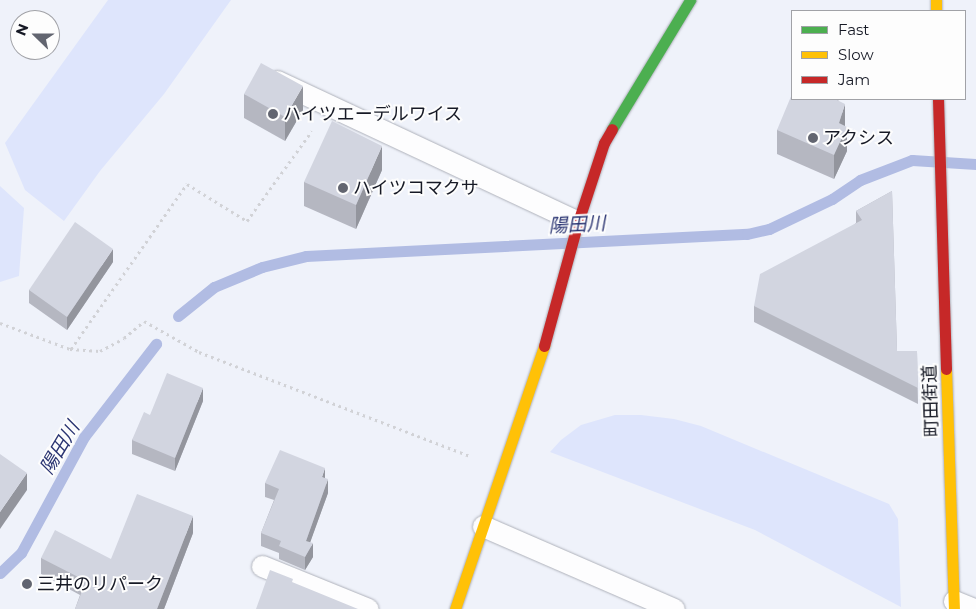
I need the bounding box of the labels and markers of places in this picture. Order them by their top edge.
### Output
place label: ハイツエーデルワイス [283,103,463,125]
marker: ハイツエーデルワイス [267,108,279,120]
place label: アクシス [823,127,895,149]
marker: アクシス [807,132,819,144]
place label: ハイツコマクサ [353,177,479,199]
marker: ハイツコマクサ [337,182,349,194]
place label: 三井のリパーク [37,573,163,595]
marker: 三井のリパーク [21,578,33,590]

